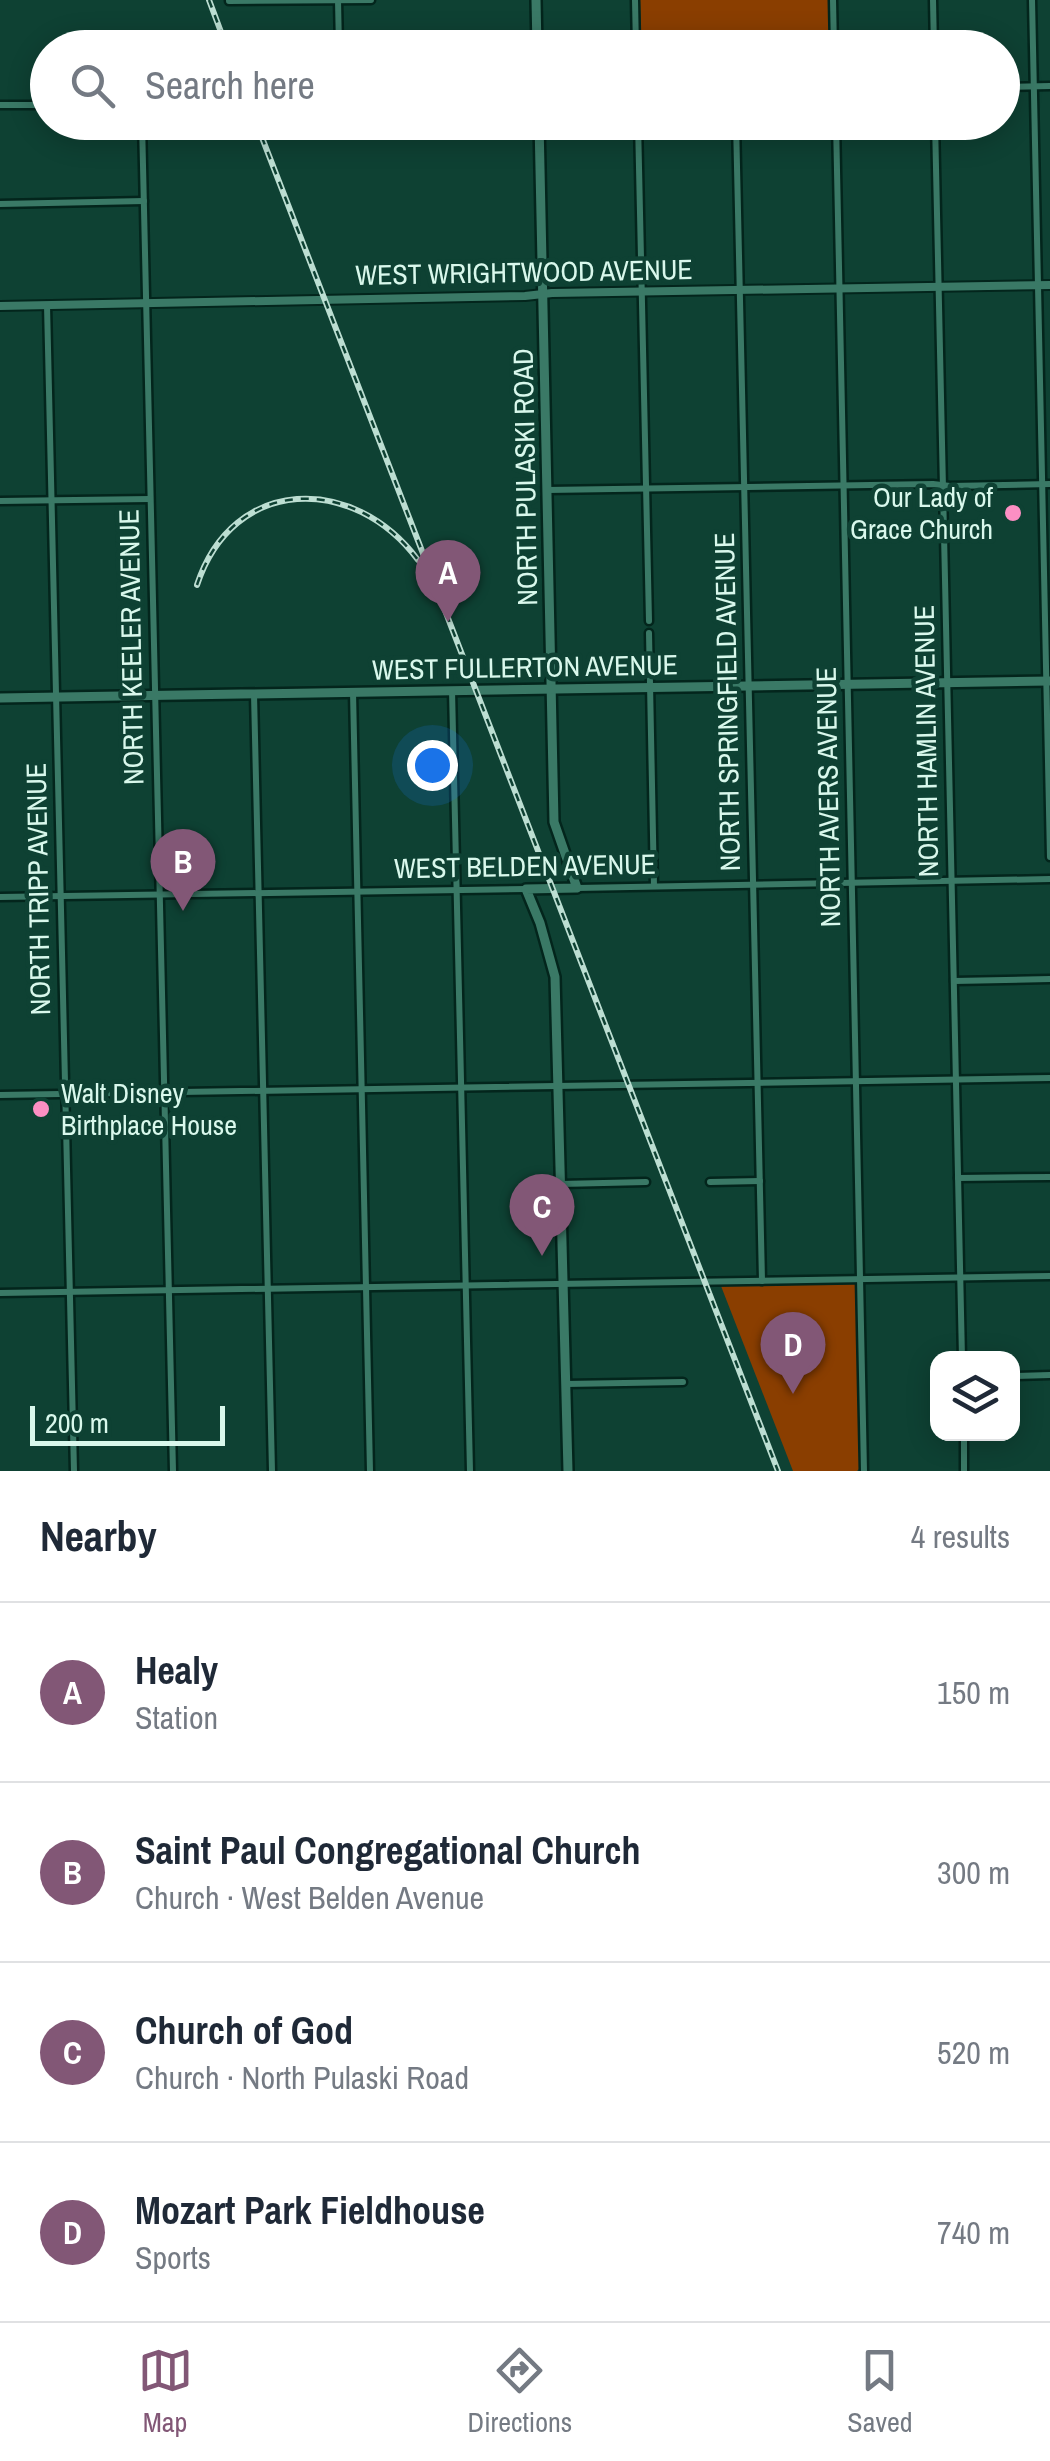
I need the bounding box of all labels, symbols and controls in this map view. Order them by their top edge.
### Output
search box [30,30,1020,140]
icon: search [65,58,120,113]
text: Search here [145,60,315,111]
street label: WEST WRIGHTWOOD AVENUE [355,250,693,294]
street label: NORTH PULASKI ROAD [504,348,546,606]
place label: Our Lady of Grace Church [850,478,994,548]
marker: Our Lady of Grace Church [1002,502,1024,524]
street label: NORTH KEELER AVENUE [110,509,152,785]
street label: NORTH SPRINGFIELD AVENUE [705,532,749,872]
pin: A [416,540,480,622]
street label: NORTH HAMLIN AVENUE [905,605,947,877]
street label: WEST FULLERTON AVENUE [372,645,678,689]
street label: NORTH AVERS AVENUE [807,667,849,927]
your location [407,740,458,791]
street label: NORTH TRIPP AVENUE [17,763,59,1015]
pin: B [150,828,216,911]
street label: WEST BELDEN AVENUE [394,845,656,887]
place label: Walt Disney Birthplace House [61,1074,237,1144]
marker: Walt Disney Birthplace House [30,1098,52,1120]
pin: C [510,1174,574,1256]
pin: D [760,1312,826,1394]
map controls [930,1351,1020,1441]
button: layers [930,1351,1020,1441]
scale bar [30,1401,225,1446]
text: 200 m [45,1404,109,1442]
text: Nearby [40,1508,157,1564]
text: 4 results [911,1515,1010,1558]
text: Healy [135,1645,218,1696]
text: A [63,1671,82,1714]
text: 150 m [937,1671,1010,1714]
text: Station [135,1696,218,1739]
text: Saint Paul Congregational Church [135,1825,641,1876]
text: B [63,1851,82,1894]
text: 300 m [937,1851,1010,1894]
text: Church · West Belden Avenue [135,1876,484,1919]
text: Church of God [135,2005,353,2056]
text: C [63,2031,82,2074]
text: 520 m [937,2031,1010,2074]
text: Church · North Pulaski Road [135,2056,469,2099]
text: Mozart Park Fieldhouse [135,2185,485,2236]
text: D [63,2211,82,2254]
text: 740 m [937,2211,1010,2254]
text: Sports [135,2236,211,2279]
tab: Map [138,2343,193,2441]
tab: Directions [468,2343,572,2441]
tab: Saved [847,2343,912,2441]

